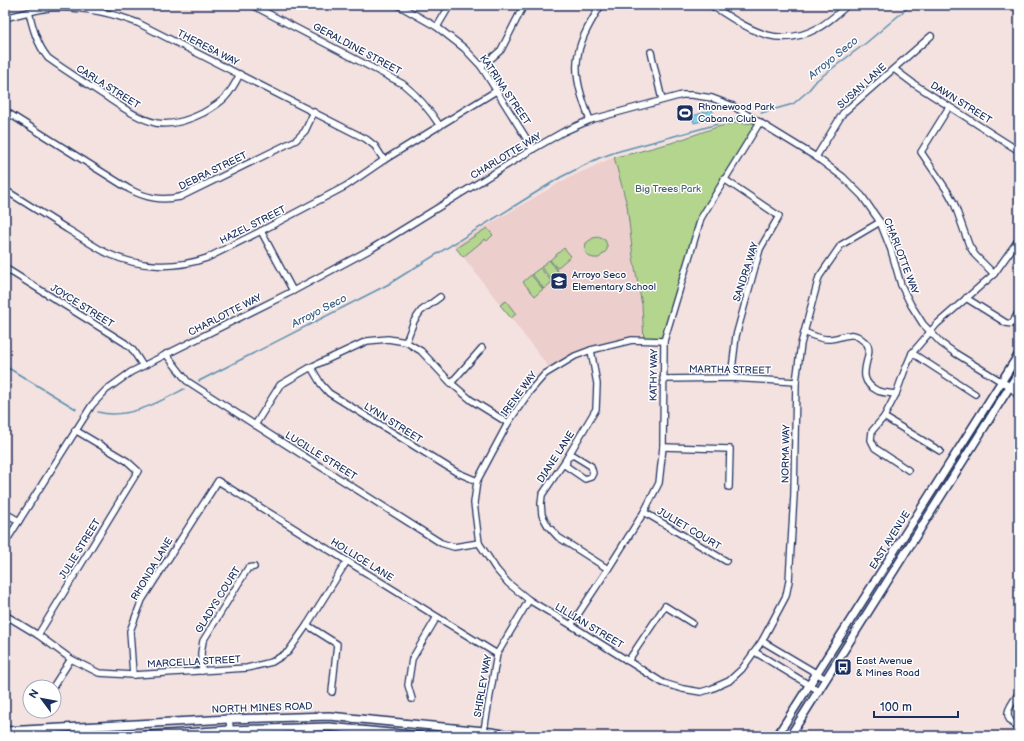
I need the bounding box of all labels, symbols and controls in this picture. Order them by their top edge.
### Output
street label: GERALDINE STREET [311,21,403,77]
street label: THERESA WAY [175,27,241,69]
water label: Arroyo Seco [805,34,861,83]
street label: KATRINA STREET [477,53,533,127]
street label: SUSAN LANE [835,61,889,111]
street label: CARLA STREET [74,63,142,111]
street label: DAWN STREET [928,79,994,127]
place label: Rhonewood Park Cabana Club [698,101,774,125]
sports icon: Rhonewood Park Cabana Club [675,103,695,123]
street label: CHARLOTTE WAY [468,130,544,182]
street label: DEBRA STREET [177,149,249,193]
park label: Big Trees Park [635,183,701,195]
street label: HAZEL STREET [218,203,288,247]
street label: CHARLOTTE WAY [881,216,921,296]
street label: SANDRA WAY [731,241,761,303]
place label: Arroyo Seco Elementary School [572,269,656,293]
school or university icon: Arroyo Seco Elementary School [549,271,569,291]
street label: JOYCE STREET [48,282,116,330]
street label: CHARLOTTE WAY [186,291,264,339]
water label: Arroyo Seco [288,291,349,331]
street label: KATHY WAY [648,349,660,401]
street label: MARTHA STREET [689,363,771,377]
street label: IRENE WAY [499,369,539,419]
street label: LYNN STREET [362,400,424,446]
street label: NORMA WAY [779,424,793,483]
street label: LUCILLE STREET [283,429,359,483]
street label: DIANE LANE [535,429,577,485]
street label: JULIET COURT [655,505,723,553]
street label: EAST AVENUE [867,508,913,571]
street label: JULIE STREET [57,517,103,581]
street label: RHONDA LANE [128,535,176,603]
street label: HOLLICE LANE [328,536,396,584]
street label: GLADYS COURT [193,565,243,635]
street label: LILLIAN STREET [553,601,625,651]
street label: MARCELLA STREET [147,654,241,670]
street label: SHIRLEY WAY [472,654,494,718]
place label: East Avenue & Mines Road [856,655,920,679]
bus stop icon: East Avenue & Mines Road [833,657,853,677]
north arrow [22,679,62,719]
text: N [26,687,42,701]
scale bar [874,693,958,719]
street label: NORTH MINES ROAD [211,700,313,716]
text: 100 m [880,700,912,715]

